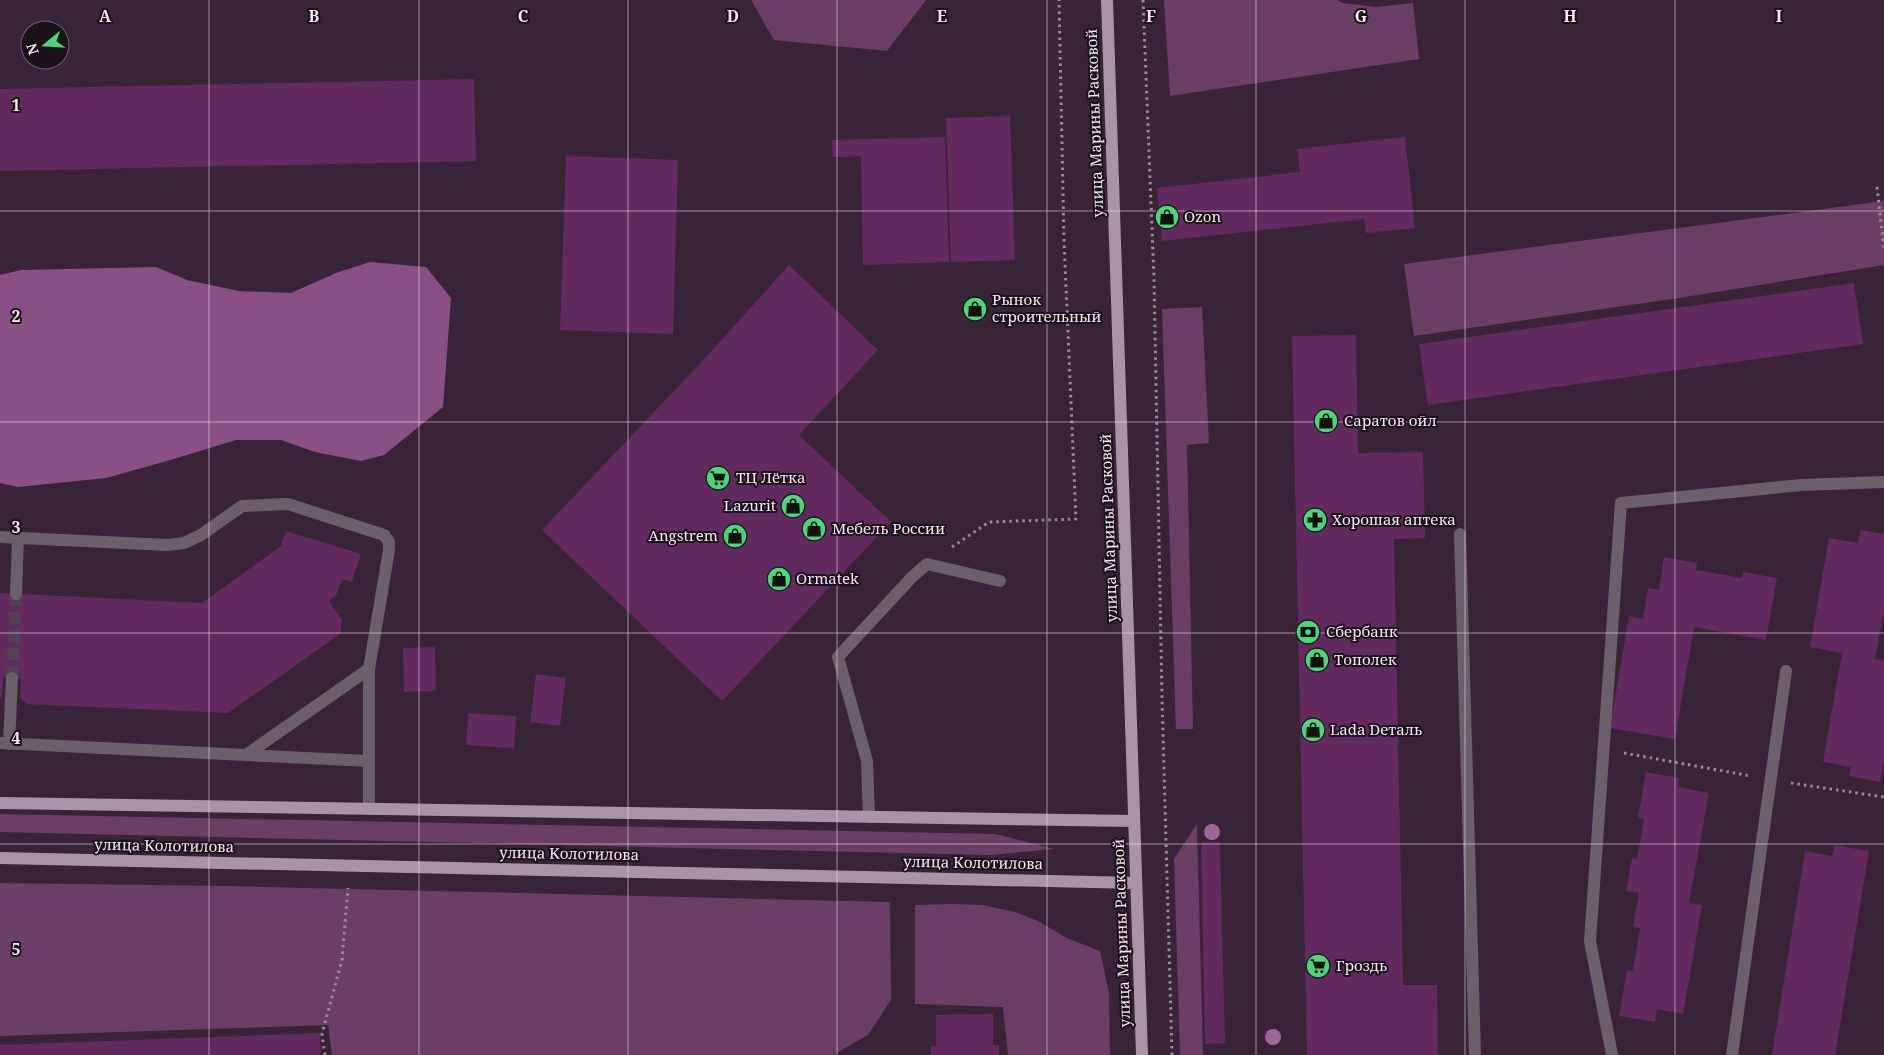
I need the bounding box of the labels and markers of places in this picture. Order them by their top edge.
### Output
shop icon: Ozon [1154,204,1180,230]
place label: Ozon [1184,206,1221,226]
place label: Рынок строительный [992,289,1101,326]
shop icon: Рынок строительный [962,296,988,322]
shop icon: Саратов ойл [1313,408,1339,434]
place label: Саратов ойл [1344,410,1437,430]
supermarket icon: ТЦ Лётка [705,465,731,491]
place label: ТЦ Лётка [736,467,805,487]
shop icon: Lazurit [780,493,806,519]
place label: Lazurit [724,495,776,515]
pharmacy icon: Хорошая аптека [1302,507,1328,533]
place label: Хорошая аптека [1332,509,1456,529]
shop icon: Мебель России [801,516,827,542]
place label: Мебель России [832,518,945,538]
shop icon: Angstrem [722,523,748,549]
place label: Angstrem [648,525,718,545]
shop icon: Ormatek [766,566,792,592]
place label: Ormatek [796,568,859,588]
bank icon: Сбербанк [1295,619,1321,645]
place label: Сбербанк [1326,621,1398,641]
shop icon: Тополек [1304,647,1330,673]
place label: Тополек [1334,649,1397,669]
shop icon: Lada Dеталь [1300,717,1326,743]
place label: Lada Dеталь [1330,719,1422,739]
supermarket icon: Гроздь [1305,953,1331,979]
place label: Гроздь [1336,955,1387,975]

